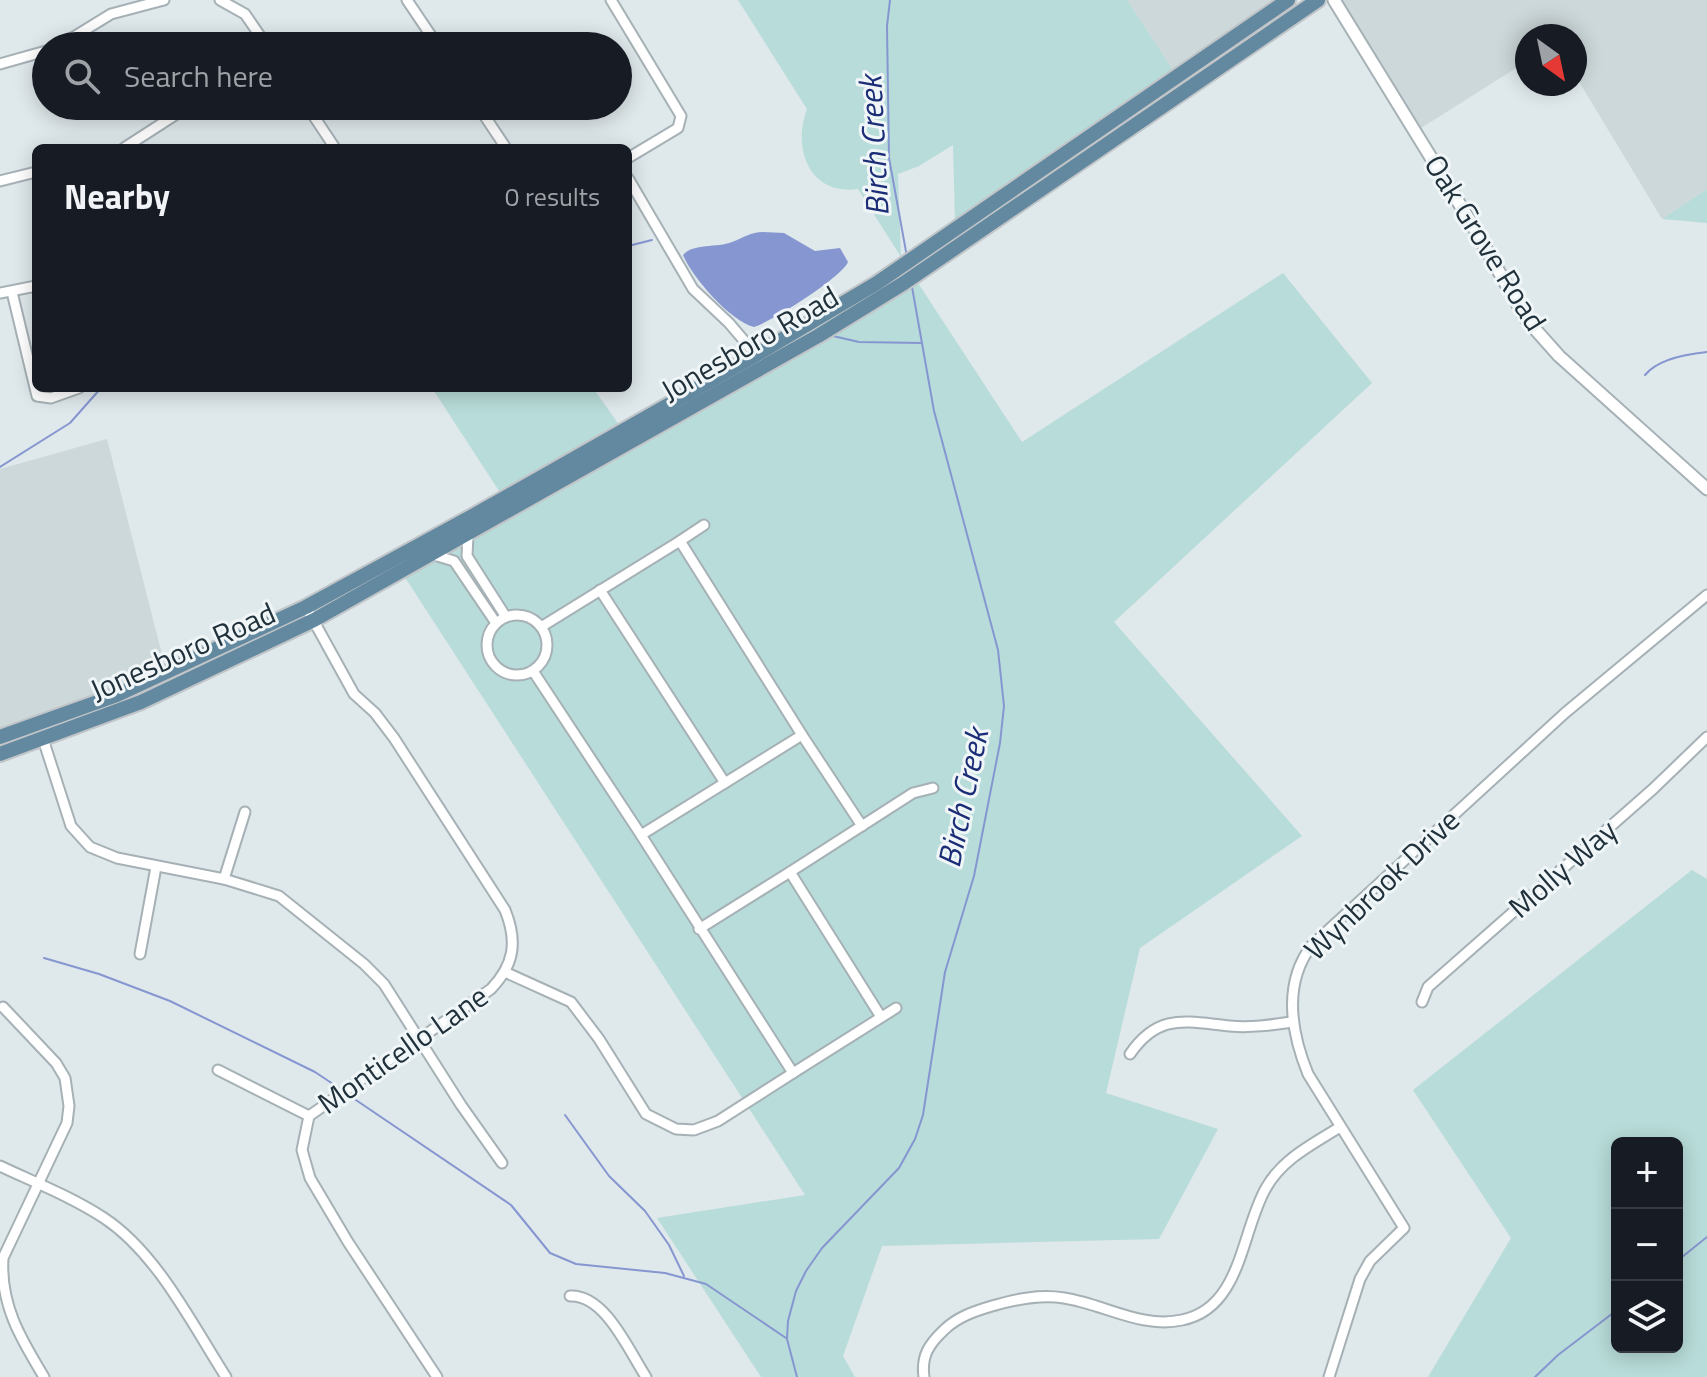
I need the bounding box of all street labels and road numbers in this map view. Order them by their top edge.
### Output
street label: Oak Grove Road [1413,145,1559,340]
street label: Jonesboro Road [652,274,847,413]
street label: Jonesboro Road [82,590,283,713]
street label: Wynbrook Drive [1293,798,1470,971]
street label: Molly Way [1498,808,1627,929]
street label: Monticello Lane [308,973,497,1125]

